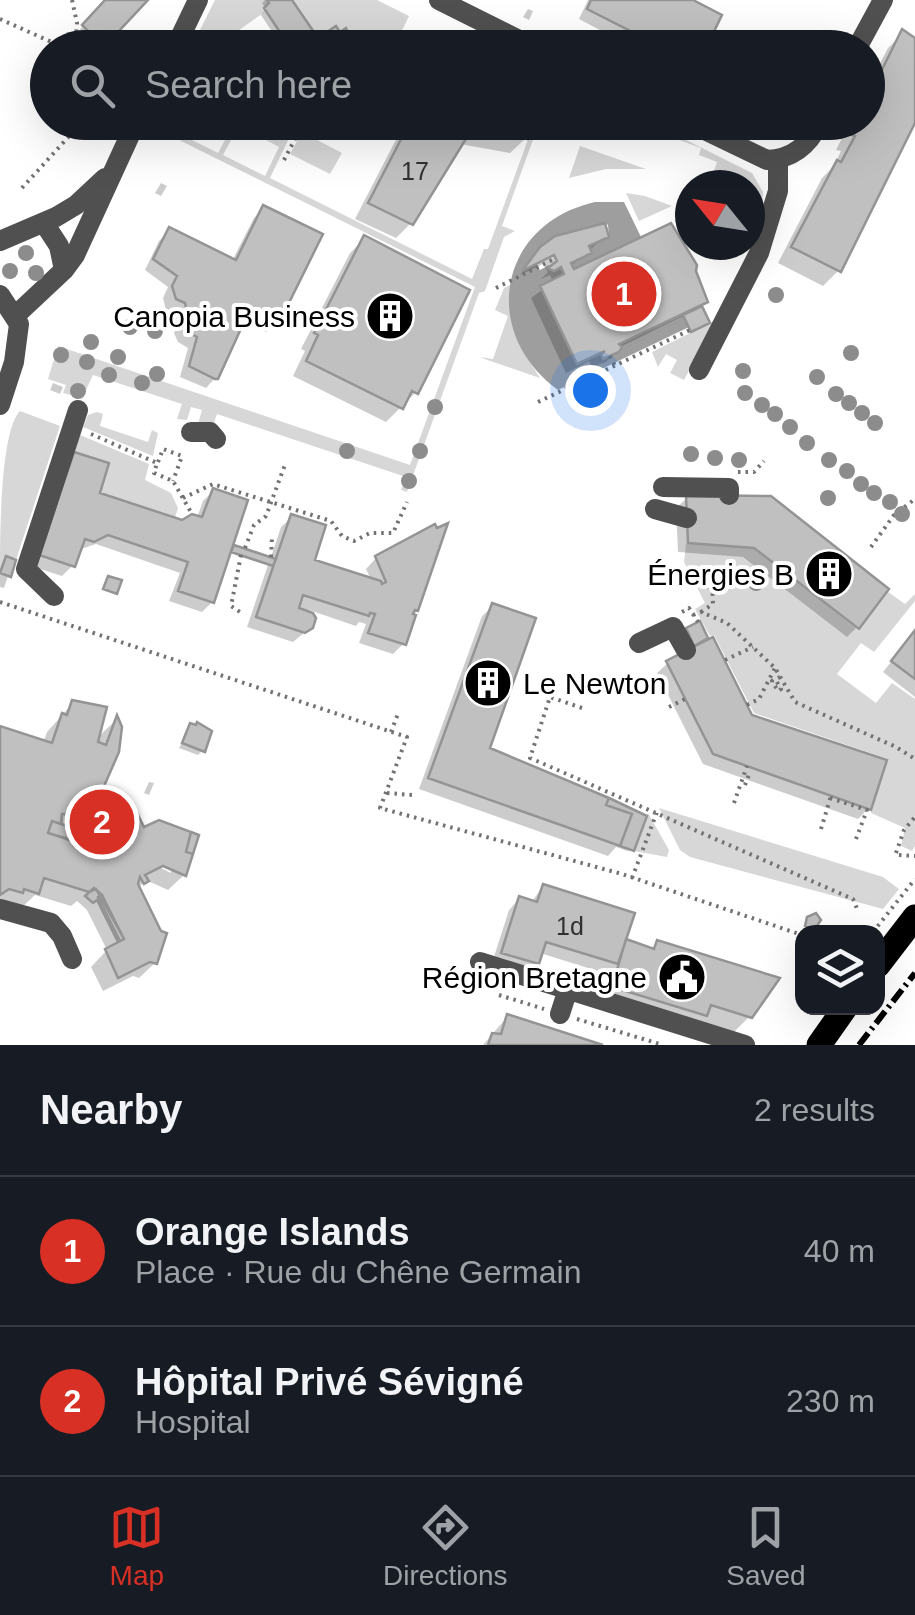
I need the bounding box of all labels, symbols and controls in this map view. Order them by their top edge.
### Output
search box [30,30,885,140]
icon: search [65,58,120,113]
text: Search here [145,64,352,106]
house number: 17 [401,157,429,185]
north arrow [675,170,765,260]
pin: 1 [592,256,656,332]
building icon: Canopia Business [364,290,416,342]
place label: Canopia Business [113,300,355,333]
your location [565,365,616,416]
building icon: Énergies B [803,548,855,600]
place label: Énergies B [647,558,794,591]
building icon: Le Newton [462,657,514,709]
place label: Le Newton [523,667,666,700]
pin: 2 [70,784,134,860]
house number: 1d [556,912,584,940]
map controls [795,925,885,1015]
button: layers [795,925,885,1015]
public building icon: Région Bretagne [656,951,708,1003]
place label: Région Bretagne [422,961,647,994]
text: Nearby [40,1086,182,1133]
text: 2 results [754,1092,875,1128]
text: Orange Islands [135,1211,410,1253]
text: 1 [64,1233,81,1269]
text: 40 m [804,1233,875,1269]
text: Place · Rue du Chêne Germain [135,1254,581,1290]
text: Hôpital Privé Sévigné [135,1361,524,1403]
text: 2 [64,1383,81,1419]
text: 230 m [786,1383,875,1419]
text: Hospital [135,1404,251,1440]
tab: Map [109,1500,164,1592]
tab: Directions [383,1500,508,1592]
tab: Saved [726,1500,806,1592]

